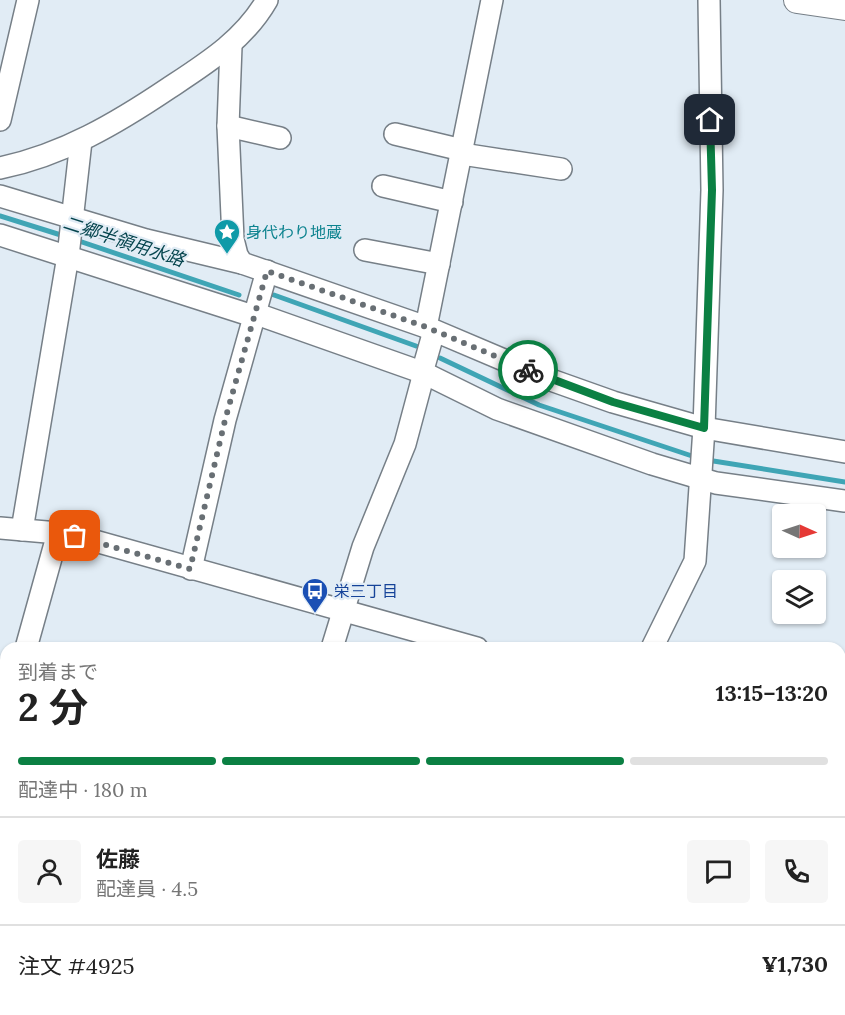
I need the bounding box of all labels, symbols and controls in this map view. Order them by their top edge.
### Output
pin [684,94,735,145]
icon: home [693,103,726,136]
water label: 二郷半領用水路 [61,211,189,272]
place icon: 身代わり地蔵 [212,217,242,255]
place label: 身代わり地蔵 [246,222,342,242]
courier [498,340,558,400]
icon: bike [512,354,545,387]
north arrow [772,504,826,558]
map controls [772,504,826,624]
pin [49,510,100,561]
icon: bag [58,519,91,552]
button: layers [772,570,826,624]
bus stop icon: 栄三丁目 [300,576,330,614]
place label: 栄三丁目 [334,581,398,601]
text: 到着まで [18,659,98,684]
text: 13:15–13:20 [716,679,828,707]
text: 2 分 [18,682,88,732]
text: 配達中 · 180 m [18,777,148,802]
button: person [18,840,81,903]
button: chat [687,840,750,903]
button: phone [765,840,828,903]
text: 佐藤 [96,845,140,873]
text: 配達員 · 4.5 [96,876,198,901]
text: ¥1,730 [762,950,828,978]
text: 注文 #4925 [18,952,135,980]

